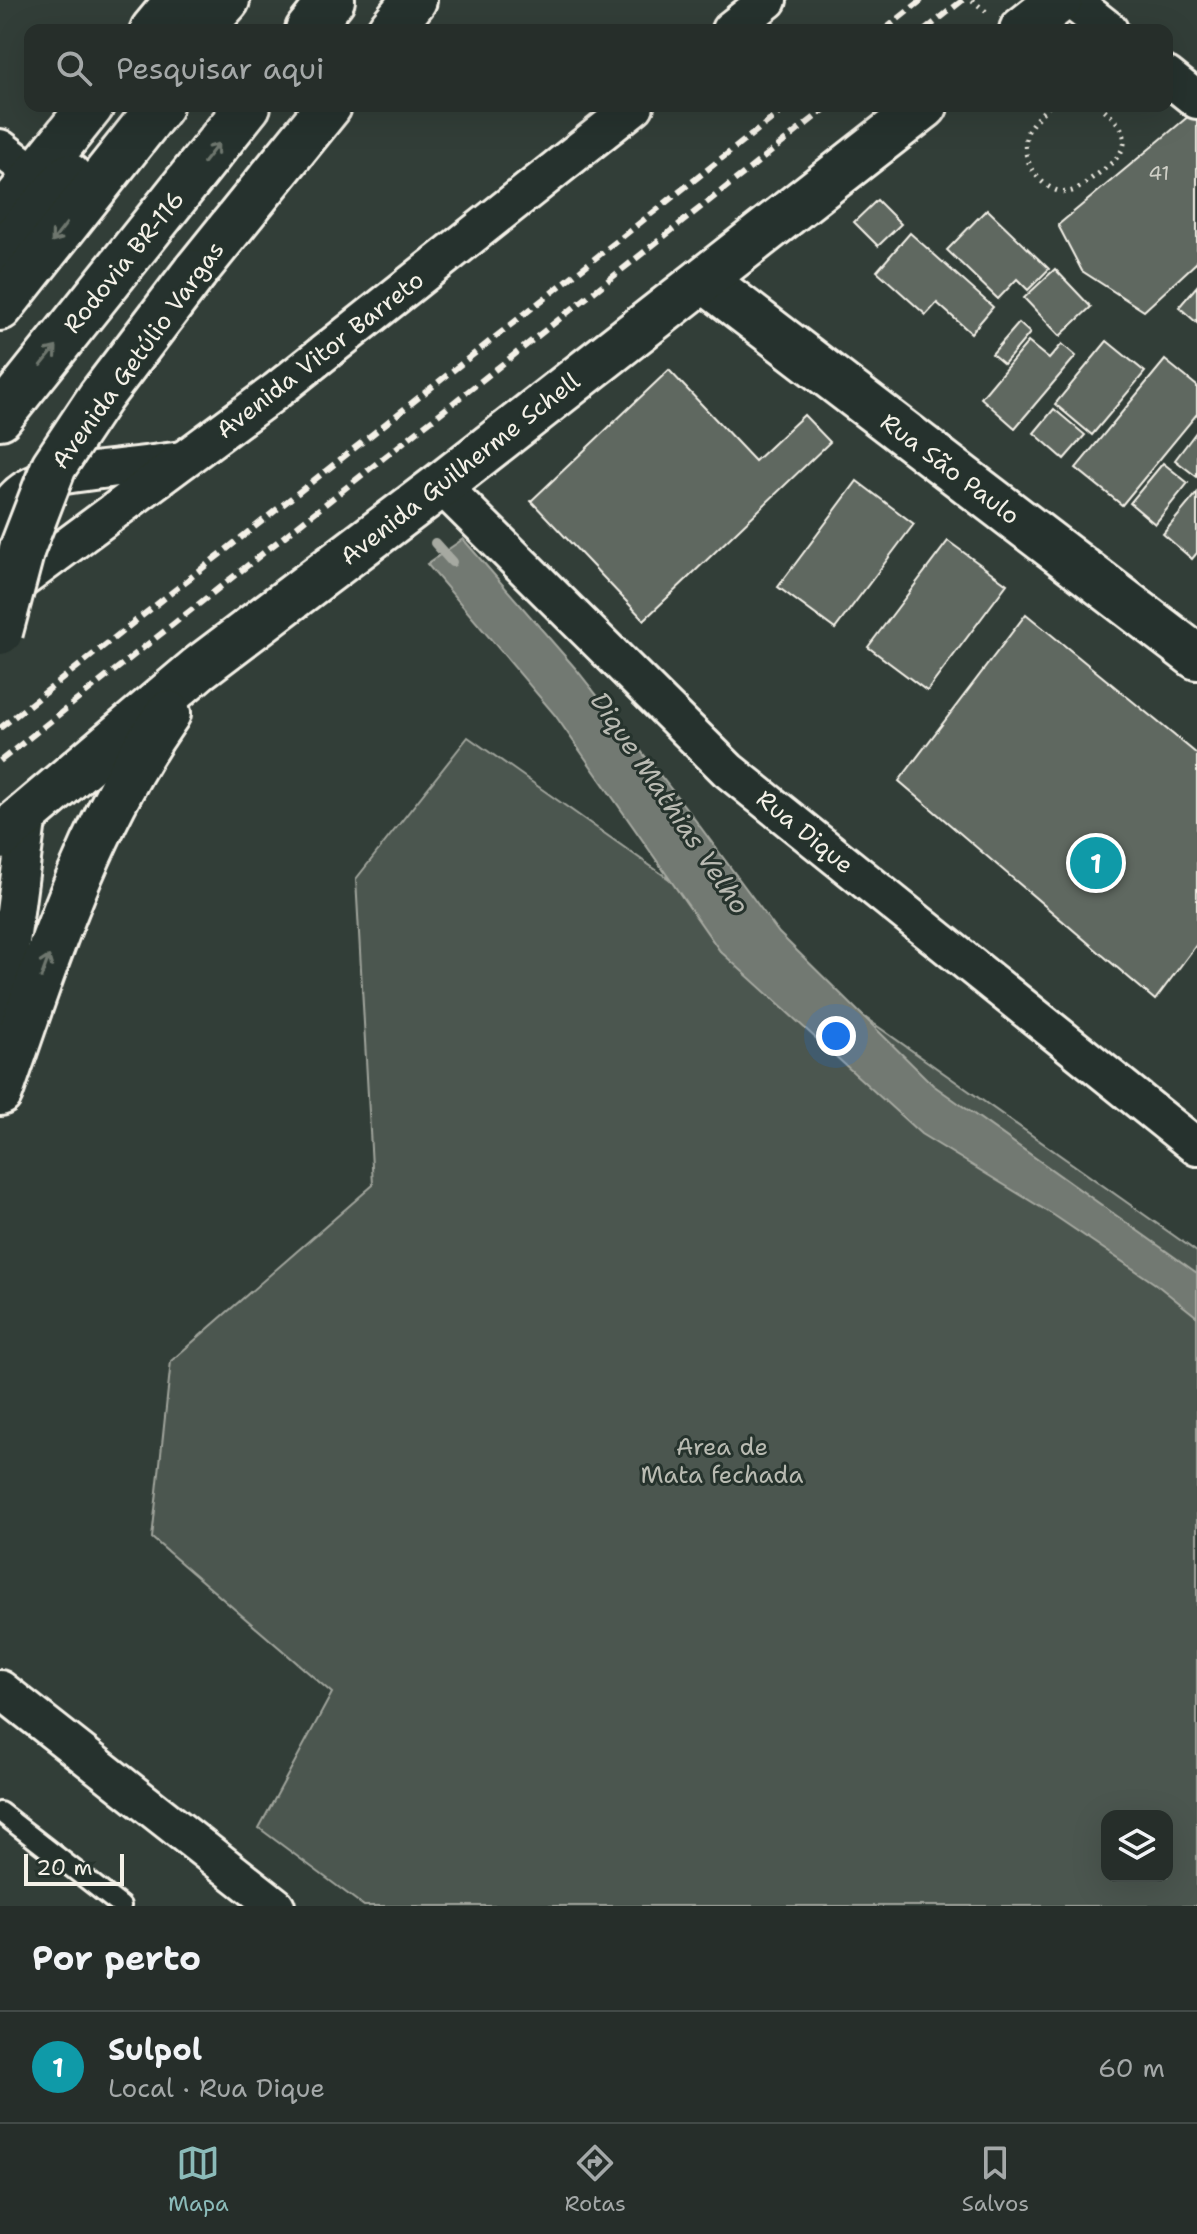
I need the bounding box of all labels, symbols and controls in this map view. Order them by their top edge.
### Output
search box [24,24,1173,112]
icon: search [52,46,96,90]
text: Pesquisar aqui [116,48,325,89]
one-way arrow [202,143,220,164]
house number: 41 [1148,160,1170,186]
street label: Rodovia BR-116 [56,184,192,340]
one-way arrow [50,222,68,243]
street label: Avenida Getúlio Vargas [44,235,232,475]
street label: Avenida Vitor Barreto [210,264,430,446]
one-way arrow [40,346,58,367]
street label: Avenida Guilherme Schell [334,365,587,573]
street label: Rua São Paulo [874,406,1026,532]
water label: Dique Mathias Velho [583,685,758,921]
street label: Rua Dique [750,783,860,881]
pin: 1 [1070,833,1122,893]
one-way arrow [39,955,53,979]
your location [816,1016,856,1056]
park label: Area de Mata fechada [641,1431,804,1491]
map controls [1101,1810,1173,1882]
button: layers [1101,1810,1173,1882]
scale bar [24,1850,124,1886]
text: 20 m [36,1853,93,1882]
text: Por perto [32,1935,201,1981]
text: Sulpol [108,2029,202,2070]
text: 1 [52,2050,64,2085]
text: 60 m [1098,2050,1165,2085]
text: Local · Rua Dique [108,2070,325,2105]
tab: Mapa [168,2141,229,2218]
tab: Rotas [565,2141,626,2218]
tab: Salvos [962,2141,1029,2218]

